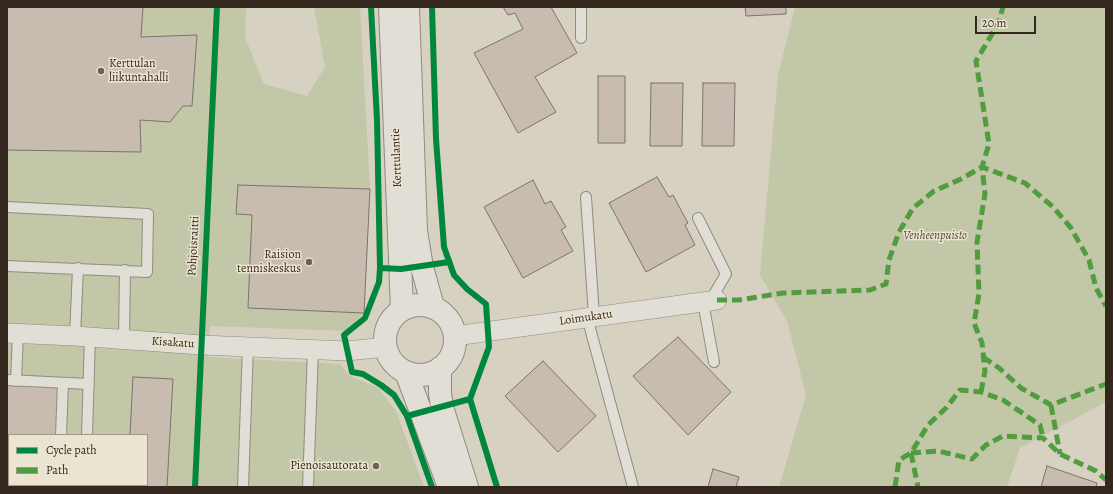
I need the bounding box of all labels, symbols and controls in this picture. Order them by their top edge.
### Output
scale bar [977,8,1038,34]
text: 20 m [982,15,1006,31]
place label: Kerttulan liikuntahalli [109,57,169,85]
marker: Kerttulan liikuntahalli [96,66,106,76]
street label: Kerttulantie [389,128,405,188]
street label: Pohjoisraitti [185,215,203,277]
park label: Venheenpuisto [903,229,967,243]
place label: Raision tenniskeskus [237,248,301,276]
marker: Raision tenniskeskus [304,257,314,267]
street label: Loimukatu [558,307,614,329]
street label: Kisakatu [151,334,195,352]
legend [8,434,148,486]
text: Cycle path [46,442,97,458]
place label: Pienoisautorata [290,459,368,473]
marker: Pienoisautorata [371,461,381,471]
text: Path [46,462,68,478]

